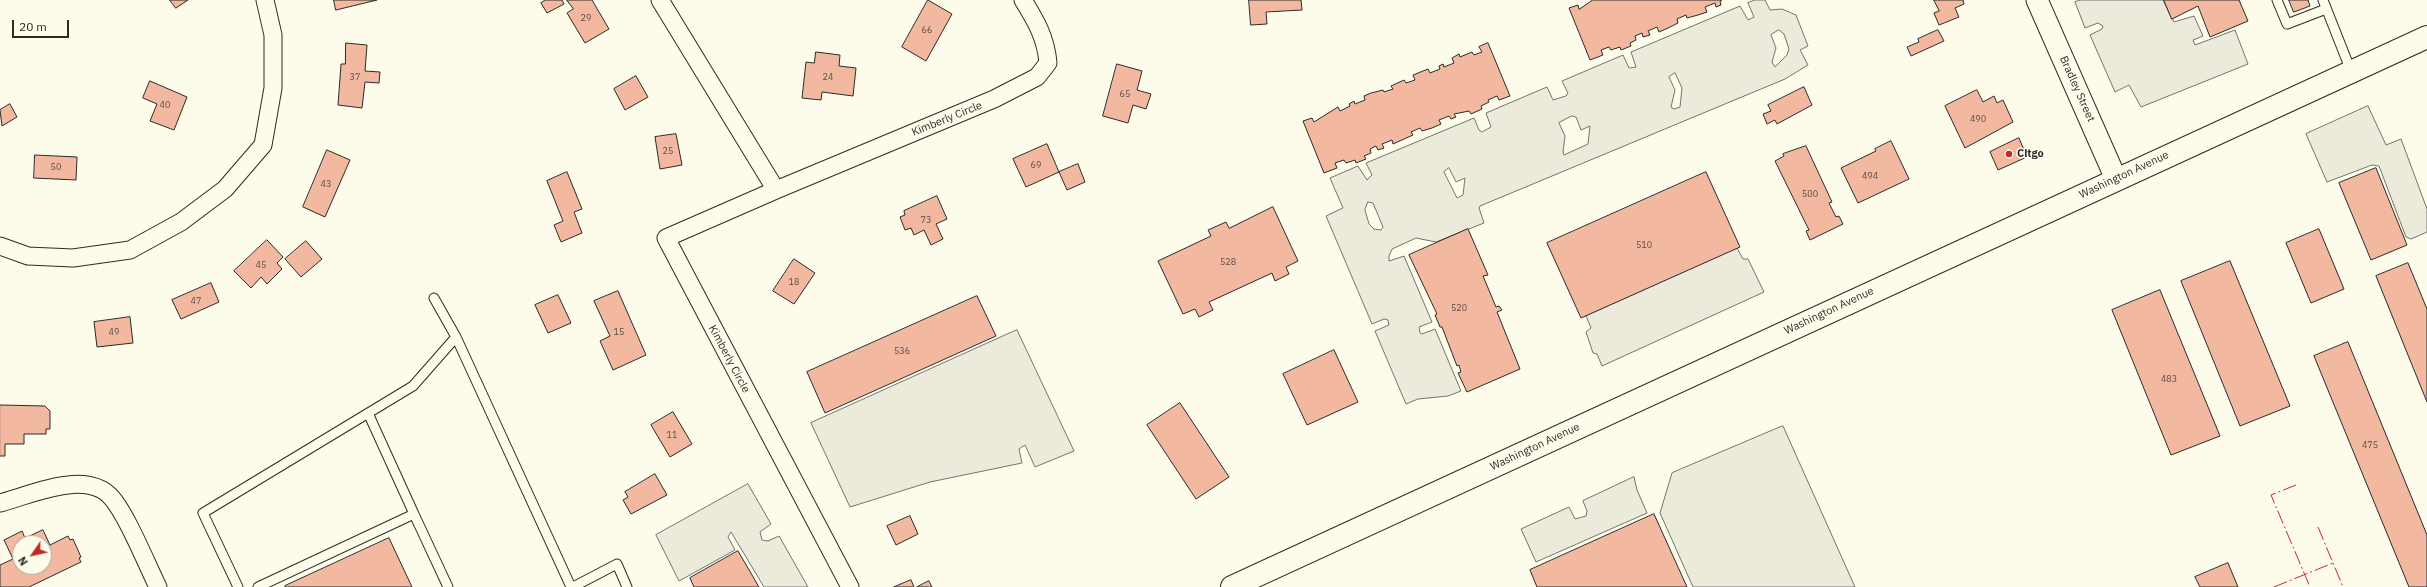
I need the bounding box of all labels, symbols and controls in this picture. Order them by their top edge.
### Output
scale bar [14,12,71,38]
house number: 29 [581,13,591,23]
text: 20 m [19,19,47,34]
house number: 66 [922,25,932,35]
street label: Bradley Street [2057,54,2097,124]
house number: 37 [350,72,360,82]
house number: 24 [823,72,833,82]
house number: 65 [1120,89,1130,99]
street label: Kimberly Circle [910,99,984,139]
house number: 40 [160,100,170,110]
house number: 490 [1970,114,1986,124]
house number: 25 [663,146,673,156]
place label: Citgo [2017,147,2044,161]
street label: Washington Avenue [2077,148,2171,202]
marker: Citgo [2004,149,2014,159]
house number: 69 [1031,160,1041,170]
house number: 50 [51,162,61,172]
house number: 494 [1862,171,1878,181]
house number: 43 [321,179,331,189]
house number: 500 [1802,189,1818,199]
house number: 73 [921,215,931,225]
house number: 510 [1636,240,1652,250]
house number: 528 [1220,257,1236,267]
house number: 45 [256,260,266,270]
house number: 18 [789,277,799,287]
street label: Washington Avenue [1782,284,1876,338]
house number: 47 [191,296,201,306]
house number: 520 [1451,303,1467,313]
street label: Kimberly Circle [706,323,752,395]
house number: 49 [109,327,119,337]
house number: 15 [614,327,624,337]
house number: 536 [894,346,910,356]
house number: 483 [2161,374,2177,384]
street label: Washington Avenue [1488,420,1582,474]
house number: 11 [667,430,677,440]
house number: 475 [2362,440,2378,450]
north arrow [12,535,52,575]
text: N [15,554,31,568]

